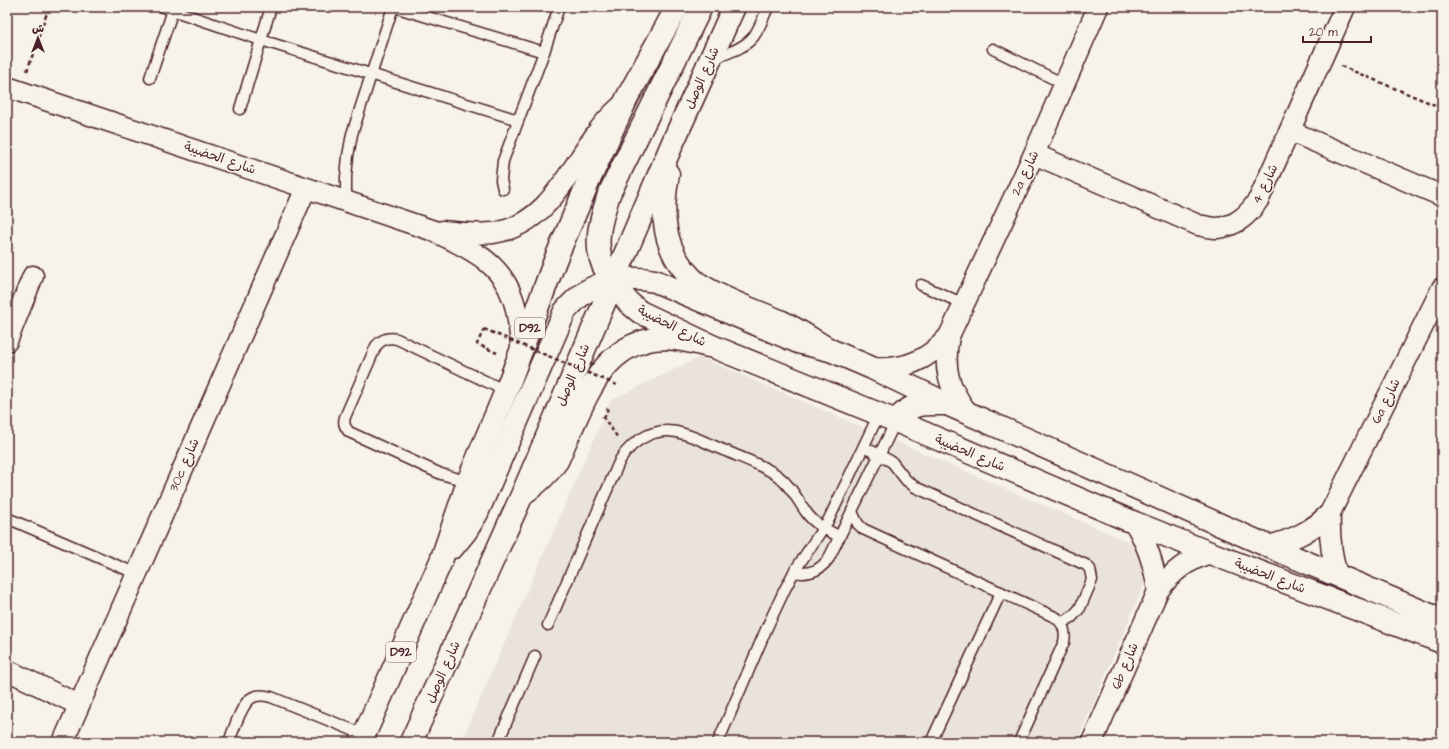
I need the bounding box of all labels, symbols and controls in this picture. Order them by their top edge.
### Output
north arrow [18,18,58,58]
scale bar [1303,18,1371,44]
text: ش [32,21,44,36]
text: 20 m [1309,24,1338,41]
street label: شارع الوصل [680,44,724,112]
street label: شارع الحضيبة [182,137,258,179]
street label: 2a شارع [1007,148,1043,198]
street label: شارع 4 [1248,161,1282,207]
street label: شارع الحضيبة [635,301,709,351]
road number: D92 [515,318,545,338]
street label: شارع الوصل [552,341,594,409]
street label: 6a شارع [1367,375,1405,427]
street label: شارع الحضيبة [932,430,1008,476]
street label: 30c شارع [164,436,204,494]
street label: شارع الحضيبة [1232,554,1308,598]
street label: شارع الوصل [421,638,465,706]
street label: 6b شارع [1107,640,1143,692]
road number: D92 [386,642,416,662]

